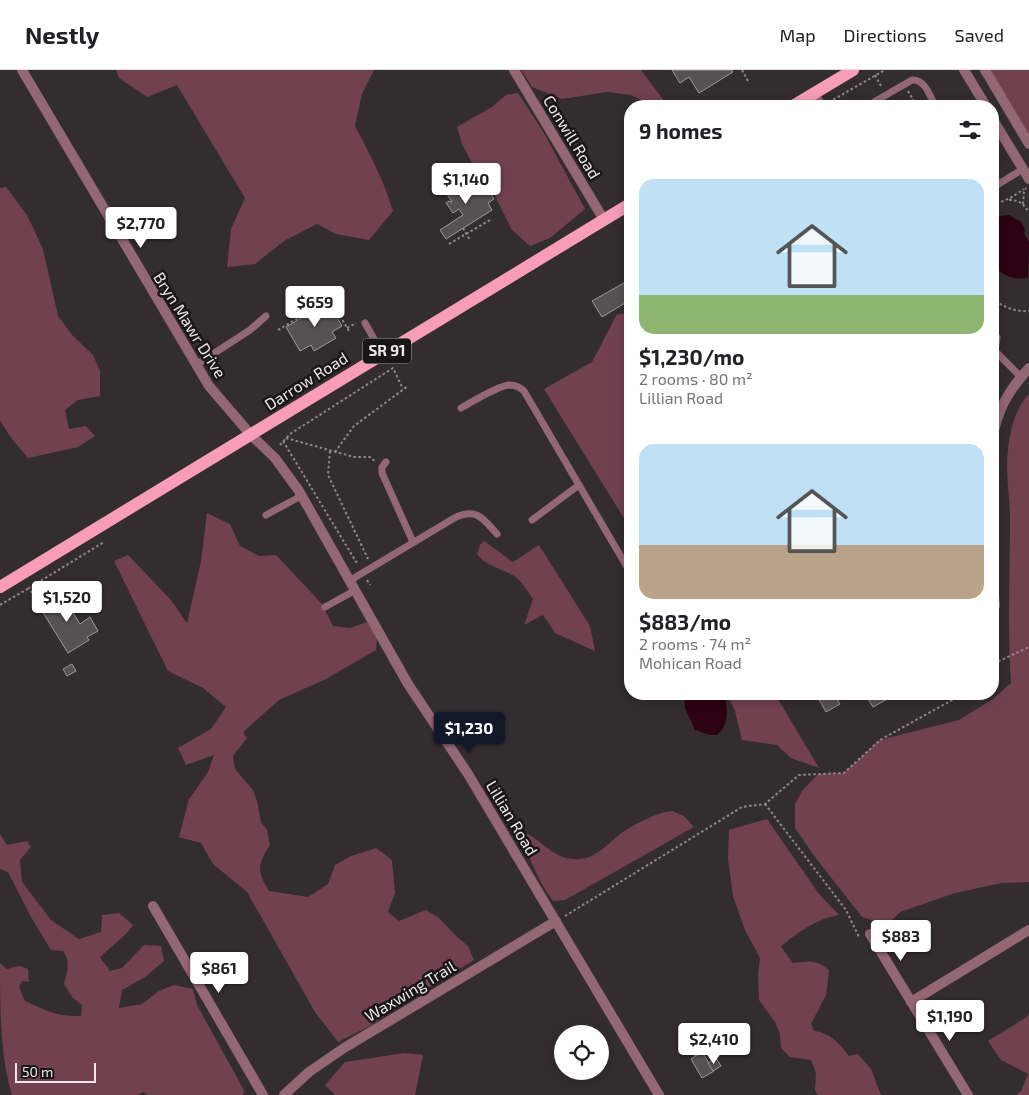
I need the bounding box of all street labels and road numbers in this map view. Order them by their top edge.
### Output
street label: Conwill Road [540,91,605,182]
street label: Bryn Mawr Drive [150,268,231,381]
road number: SR 91 [363,338,411,364]
street label: Darrow Road [261,348,351,414]
street label: Lillian Road [483,777,542,859]
street label: Waxwing Trail [361,956,459,1025]

